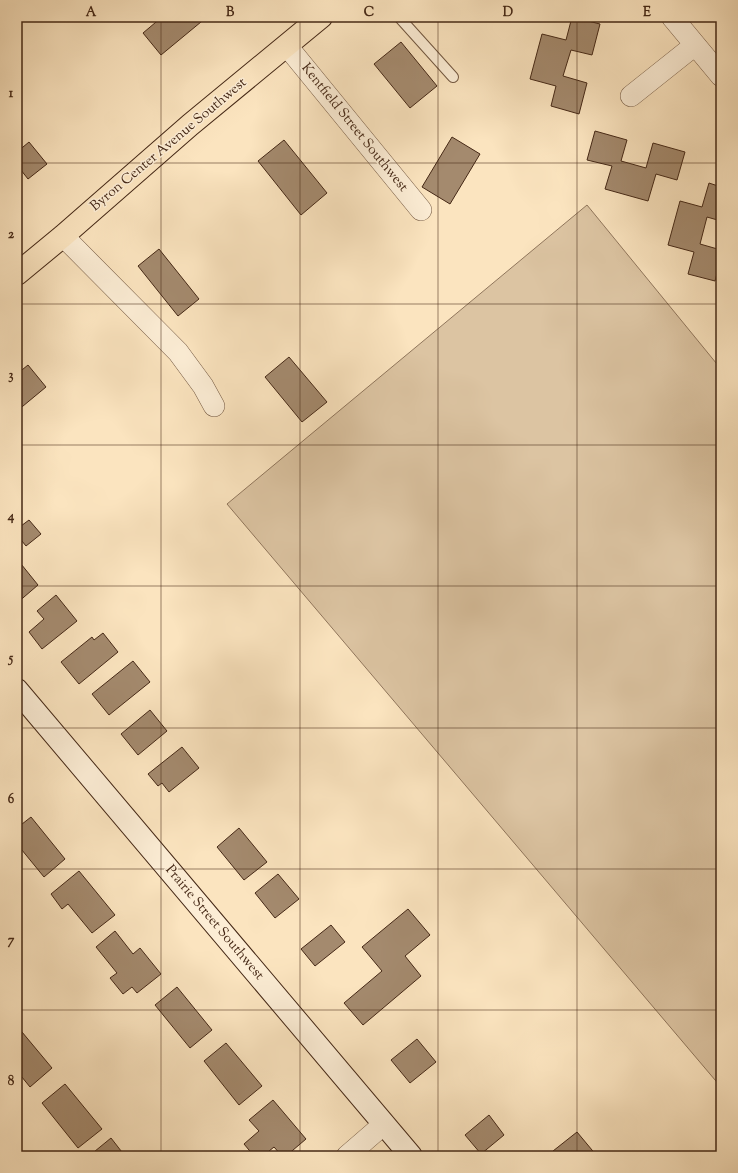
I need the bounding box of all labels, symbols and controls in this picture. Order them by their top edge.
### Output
text: A [86,4,97,22]
text: B [226,4,235,22]
text: C [364,4,374,22]
text: D [503,4,513,22]
text: E [643,4,651,22]
street label: Kentfield Street Southwest [296,59,412,197]
street label: Byron Center Avenue Southwest [86,73,252,216]
text: 1 [9,85,14,103]
text: 2 [8,226,15,244]
text: 3 [8,367,14,385]
text: 4 [7,508,15,526]
text: 5 [8,650,14,668]
text: 6 [8,791,15,809]
street label: Prairie Street Southwest [160,861,268,985]
text: 7 [8,932,15,950]
text: 8 [8,1073,15,1091]

